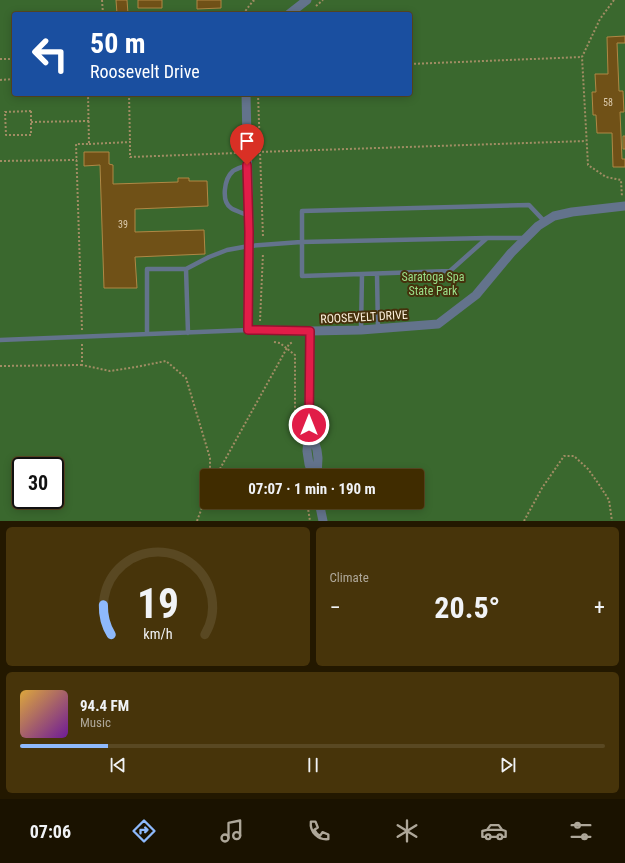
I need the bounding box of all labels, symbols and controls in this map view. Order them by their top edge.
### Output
text: 50 m [90,27,146,60]
icon: left [24,28,76,80]
text: Roosevelt Drive [90,61,200,82]
house number: 58 [603,97,613,108]
pin [230,124,264,165]
icon: arrive [236,130,258,152]
house number: 39 [118,219,128,230]
park label: Saratoga Spa State Park [402,270,465,298]
street label: ROOSEVELT DRIVE [320,308,408,326]
position arrow [288,404,330,446]
speed limit sign: 30 [12,457,64,509]
text: 07:07 · 1 min · 190 m [248,480,376,498]
text: Climate [330,570,369,585]
text: 19 [137,578,179,627]
text: 20.5° [434,590,500,625]
text: − [330,595,341,620]
text: + [594,595,605,620]
text: km/h [143,625,172,641]
text: 94.4 FM [80,697,129,715]
text: Music [80,715,111,730]
icon: previous [107,754,129,776]
icon: pause [302,754,324,776]
icon: next [497,754,519,776]
icon: directions [130,817,158,845]
icon: music [218,817,246,845]
icon: phone [305,817,333,845]
icon: climate [393,817,421,845]
icon: car [480,817,508,845]
icon: filters [567,817,595,845]
text: 07:06 [30,821,71,842]

